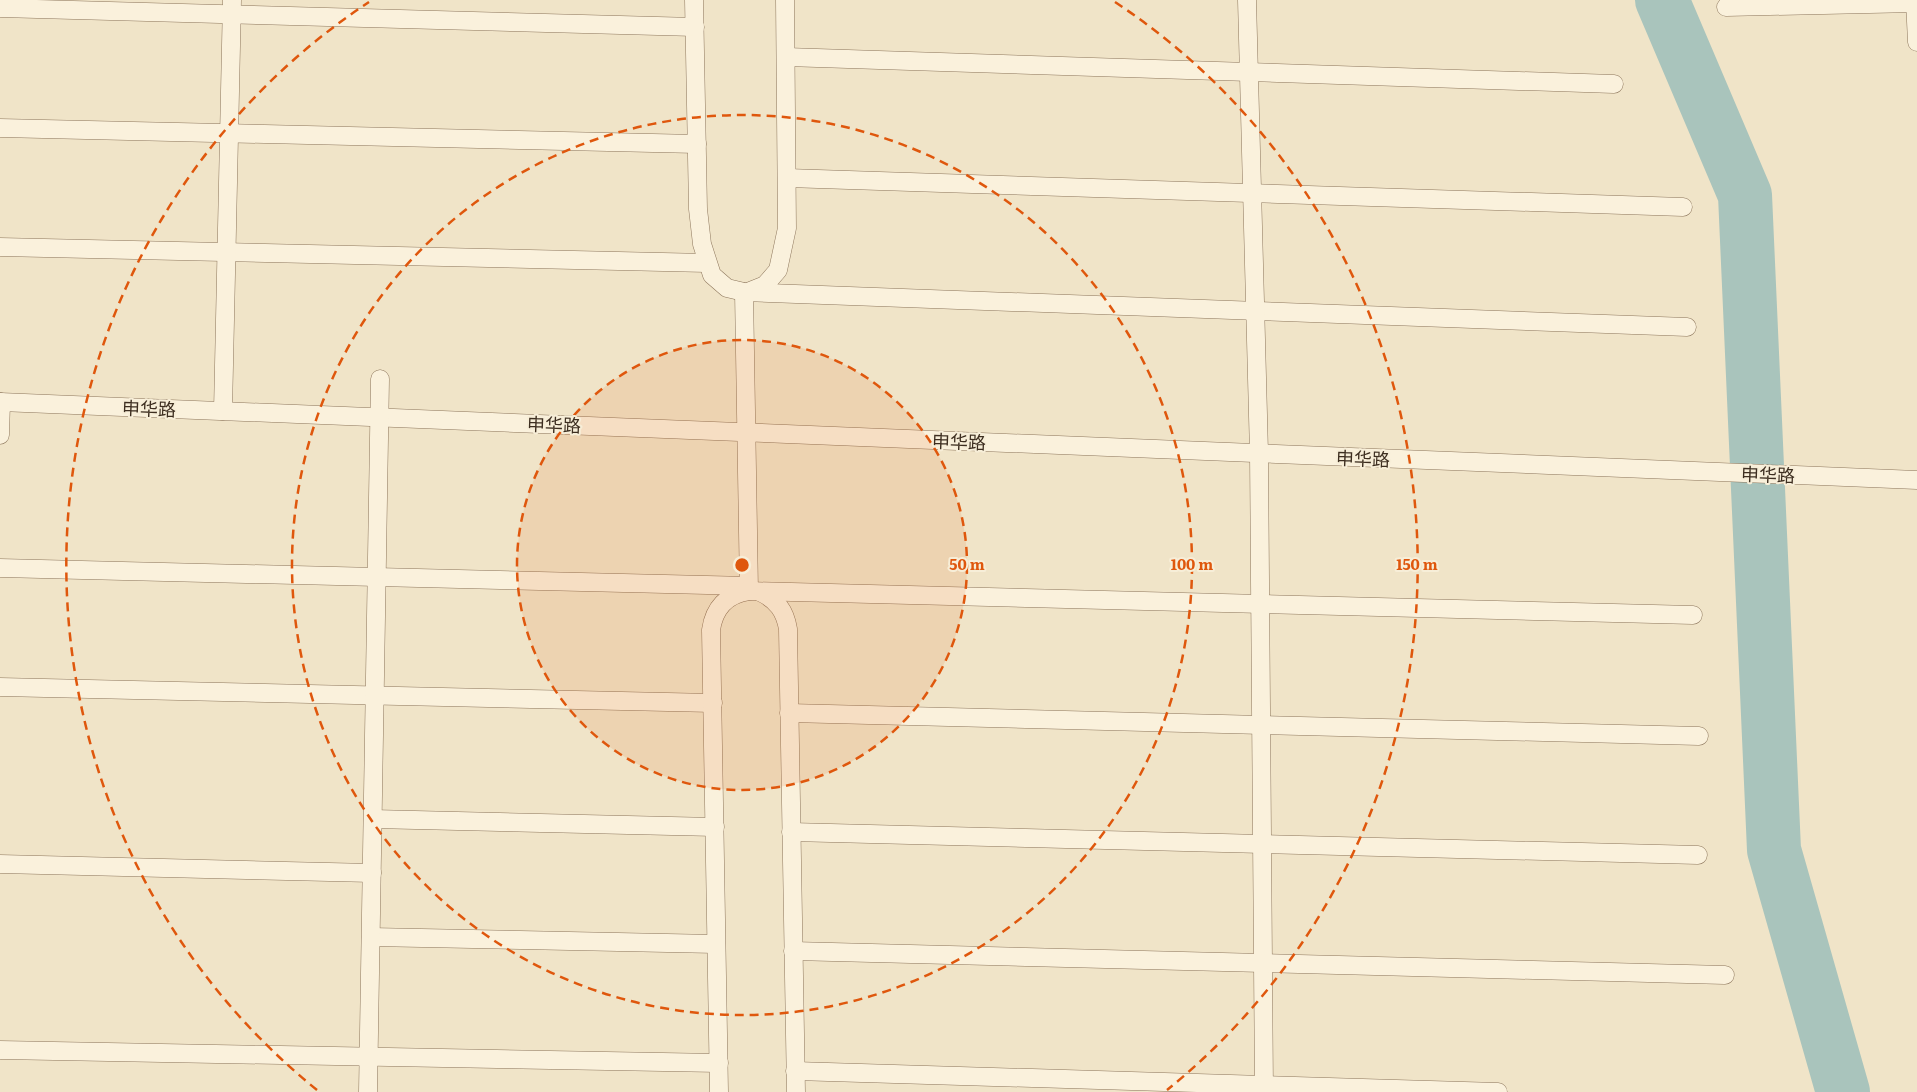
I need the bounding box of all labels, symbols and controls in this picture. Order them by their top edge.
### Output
street label: 申华路 [122,394,176,422]
street label: 申华路 [527,410,581,438]
street label: 申华路 [932,427,986,455]
street label: 申华路 [1336,444,1390,472]
street label: 申华路 [1741,460,1795,488]
text: 50 m [949,552,985,575]
text: 100 m [1171,552,1213,575]
text: 150 m [1396,552,1438,575]
centre of rings [733,556,751,574]

